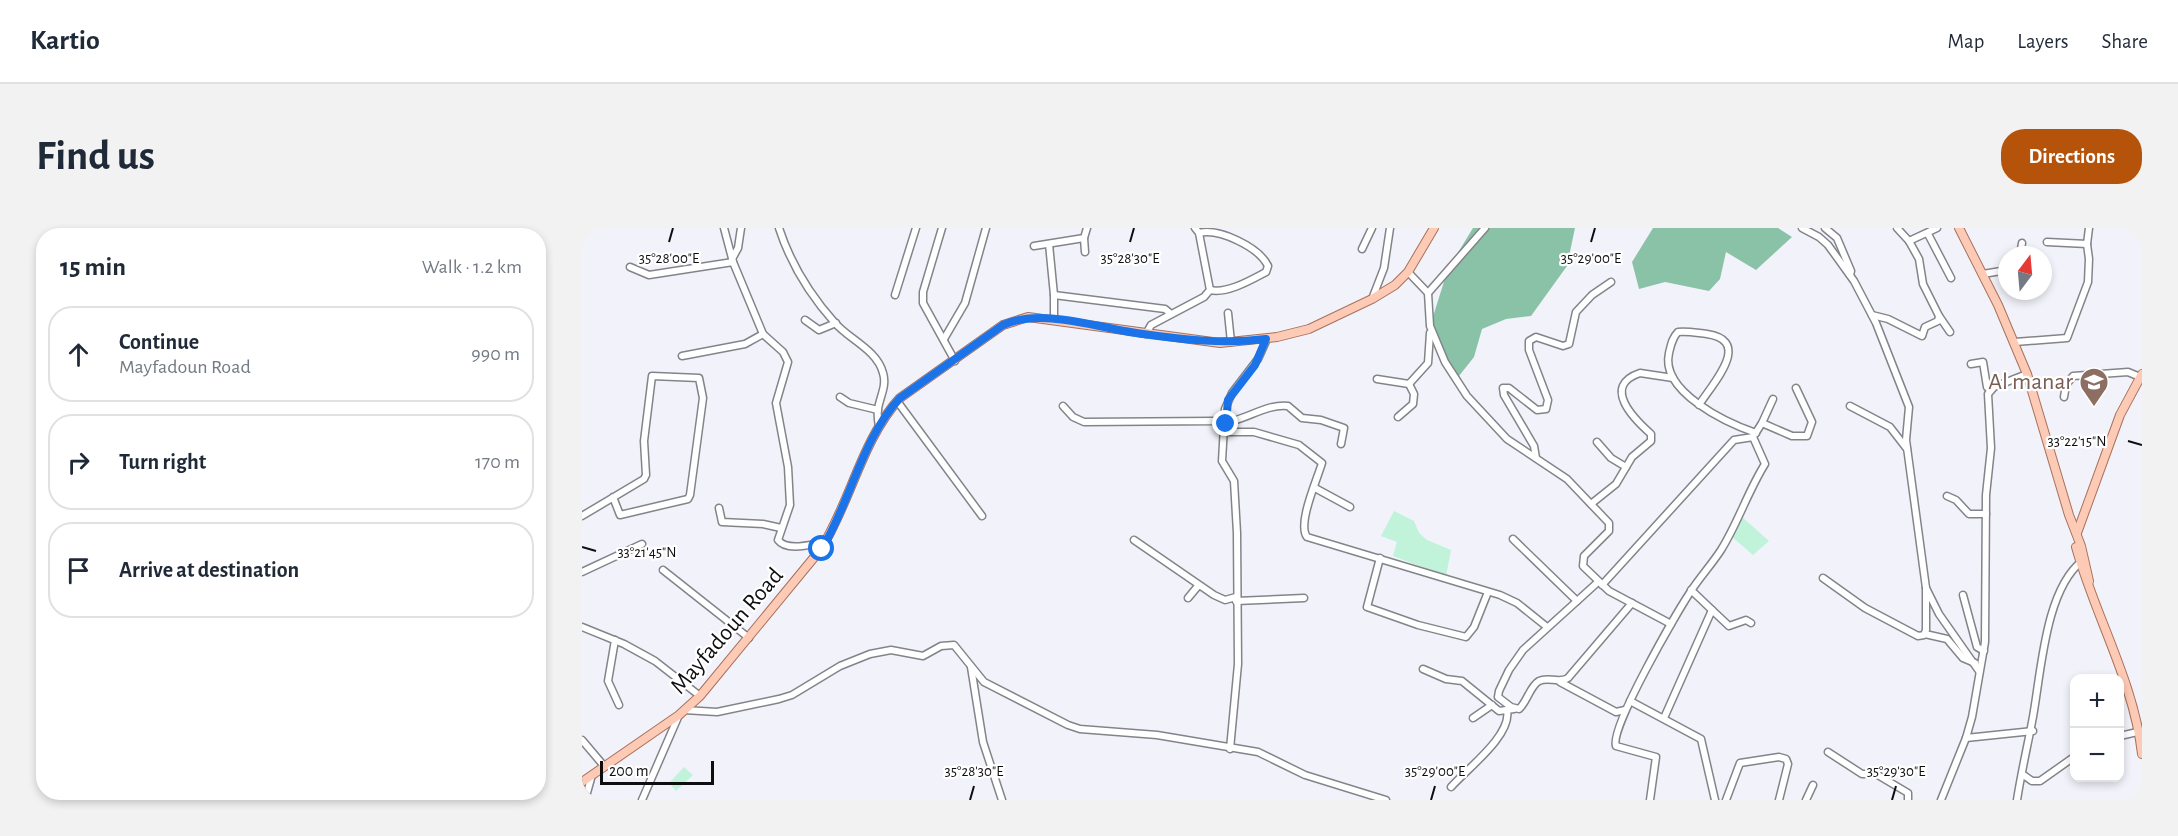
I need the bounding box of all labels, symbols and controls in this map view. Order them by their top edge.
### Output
text: Kartio [30,27,100,55]
text: Map [1948,31,1984,52]
text: Layers [2017,31,2068,52]
text: Share [2101,31,2148,52]
button: Directions [2001,129,2142,184]
text: Find us [36,135,155,177]
north arrow [1998,246,2052,300]
text: 35°28'00"E [639,251,699,266]
text: 35°28'30"E [1101,251,1159,266]
text: 35°29'00"E [1561,251,1621,266]
text: 15 min [60,254,126,280]
text: Walk · 1.2 km [422,257,522,277]
text: Continue [119,331,199,353]
icon: ahead [62,338,95,371]
text: 990 m [471,344,520,364]
text: Mayfadoun Road [119,357,251,377]
school or university icon: Al manar [2078,366,2110,408]
place label: Al manar [1988,370,2073,394]
route end [1212,410,1238,436]
text: 33°22'15"N [2048,434,2106,449]
icon: right [62,446,95,479]
text: Turn right [119,451,206,473]
text: 170 m [475,452,520,472]
route start [808,535,834,561]
text: 33°21'45"N [617,545,677,560]
icon: arrive [62,554,95,587]
text: Arrive at destination [119,559,299,581]
street label: Mayfadoun Road [666,563,788,699]
map controls [2070,674,2124,782]
button: + [2070,674,2124,728]
button: − [2070,728,2124,782]
scale bar [600,758,714,786]
text: 200 m [609,763,649,779]
text: 35°28'30"E [945,764,1003,779]
text: 35°29'00"E [1405,764,1465,779]
text: 35°29'30"E [1867,764,1925,779]

